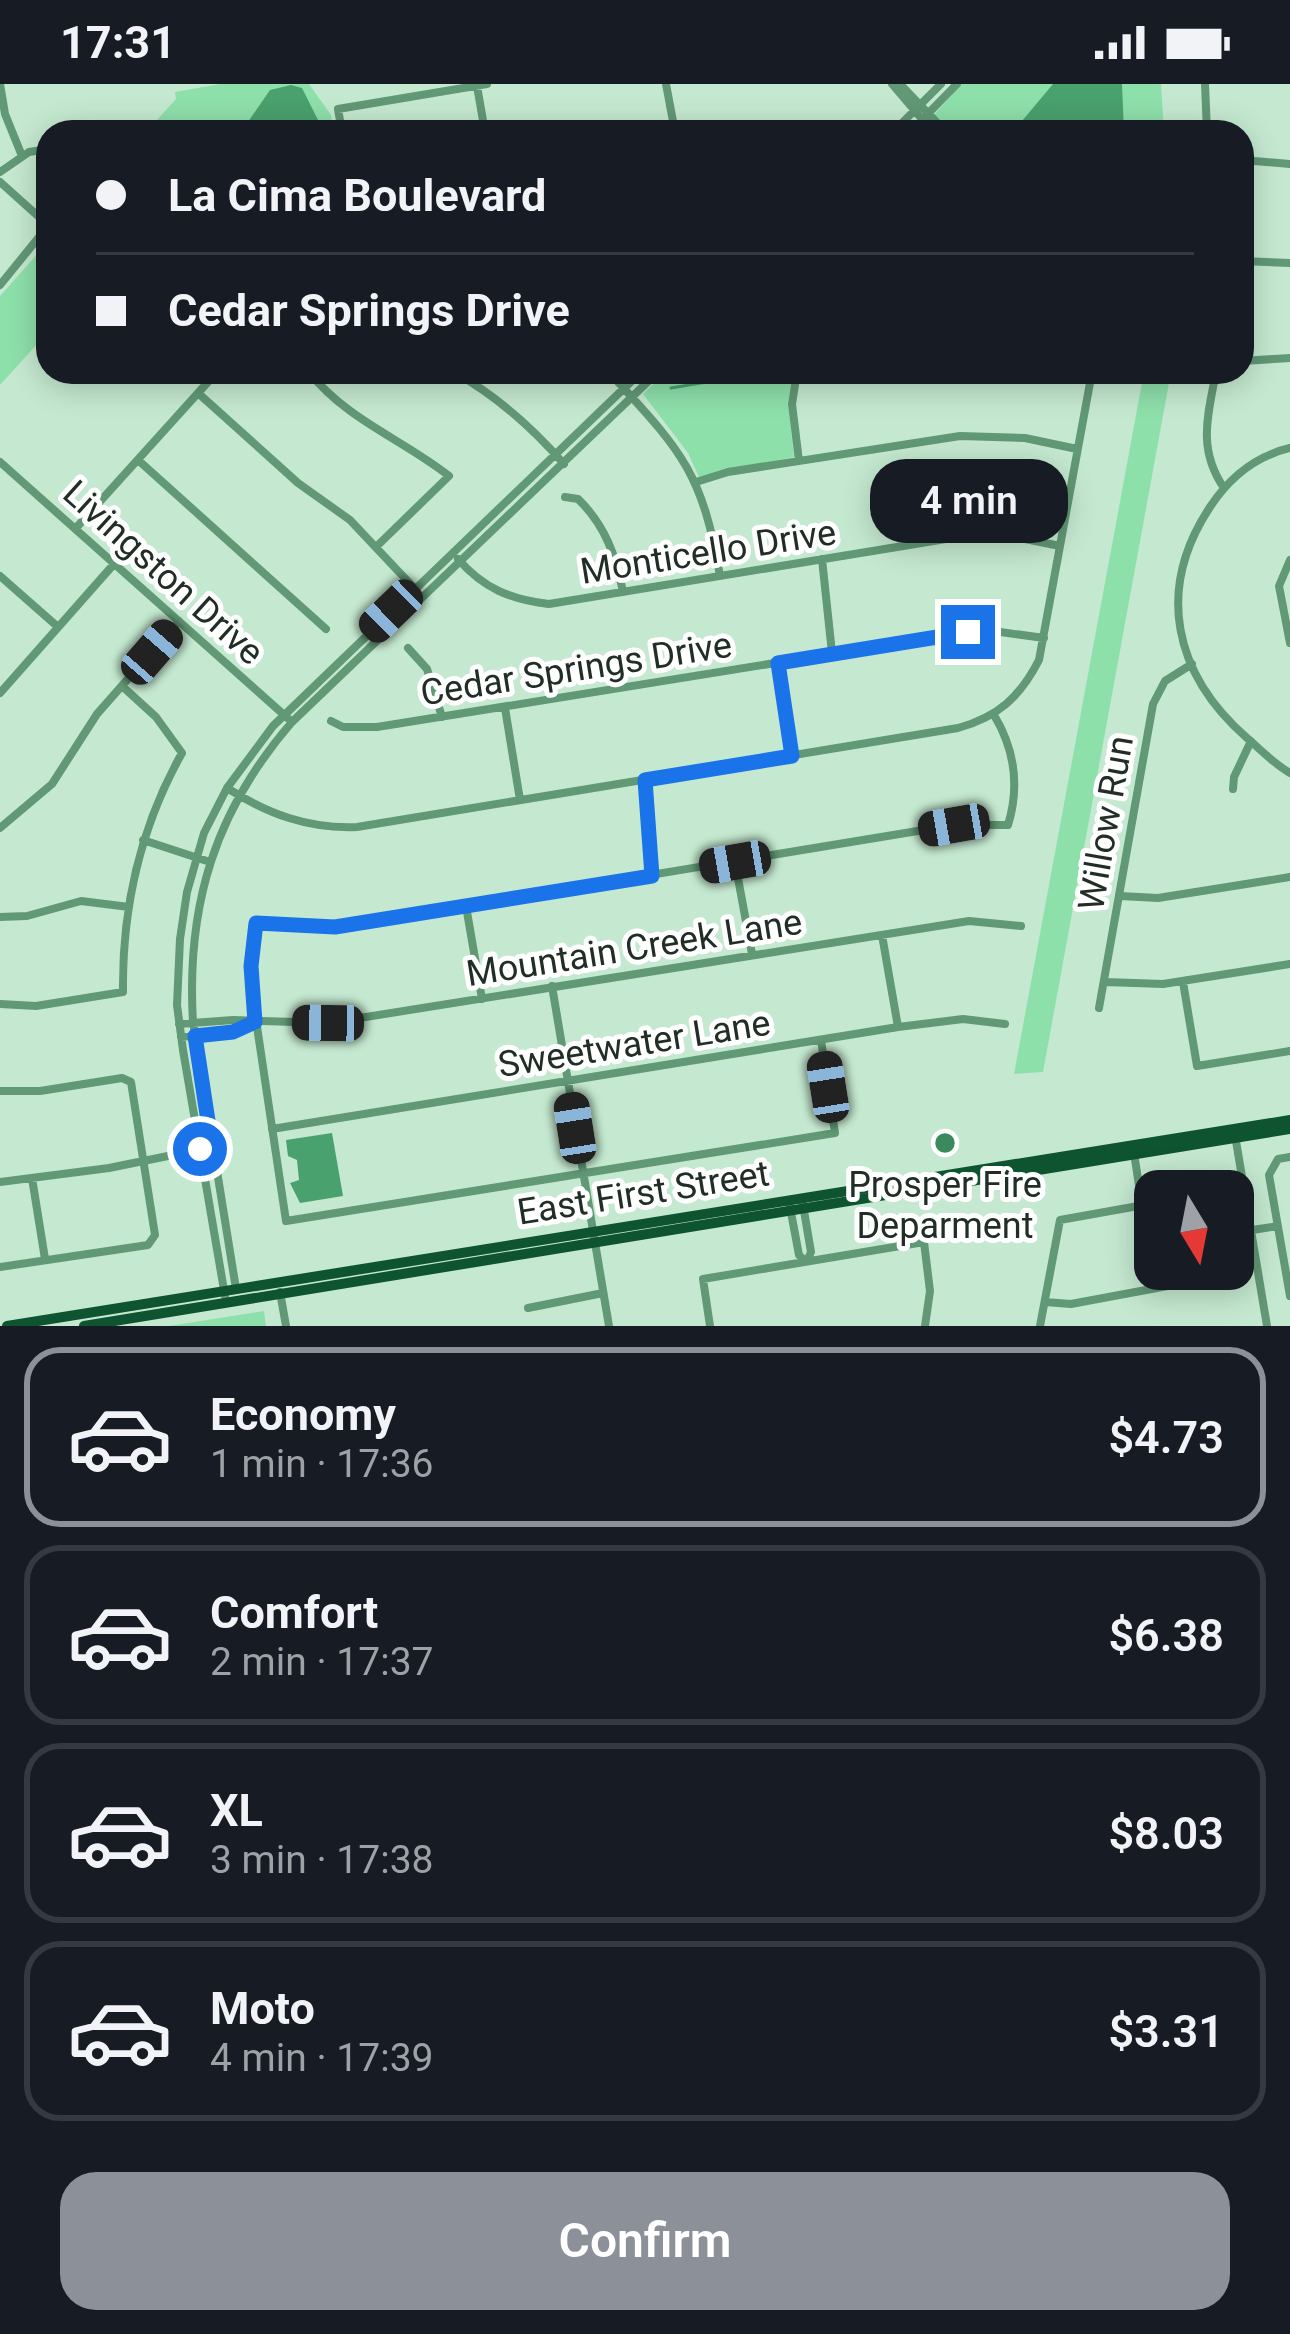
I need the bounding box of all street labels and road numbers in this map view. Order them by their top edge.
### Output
street label: Livingston Drive [55,472,272,674]
street label: Monticello Drive [577,511,839,593]
street label: Cedar Springs Drive [418,624,735,714]
street label: Willow Run [1070,733,1142,914]
street label: Mountain Creek Lane [463,901,805,995]
street label: Sweetwater Lane [495,1002,773,1086]
street label: East First Street [514,1152,772,1234]

